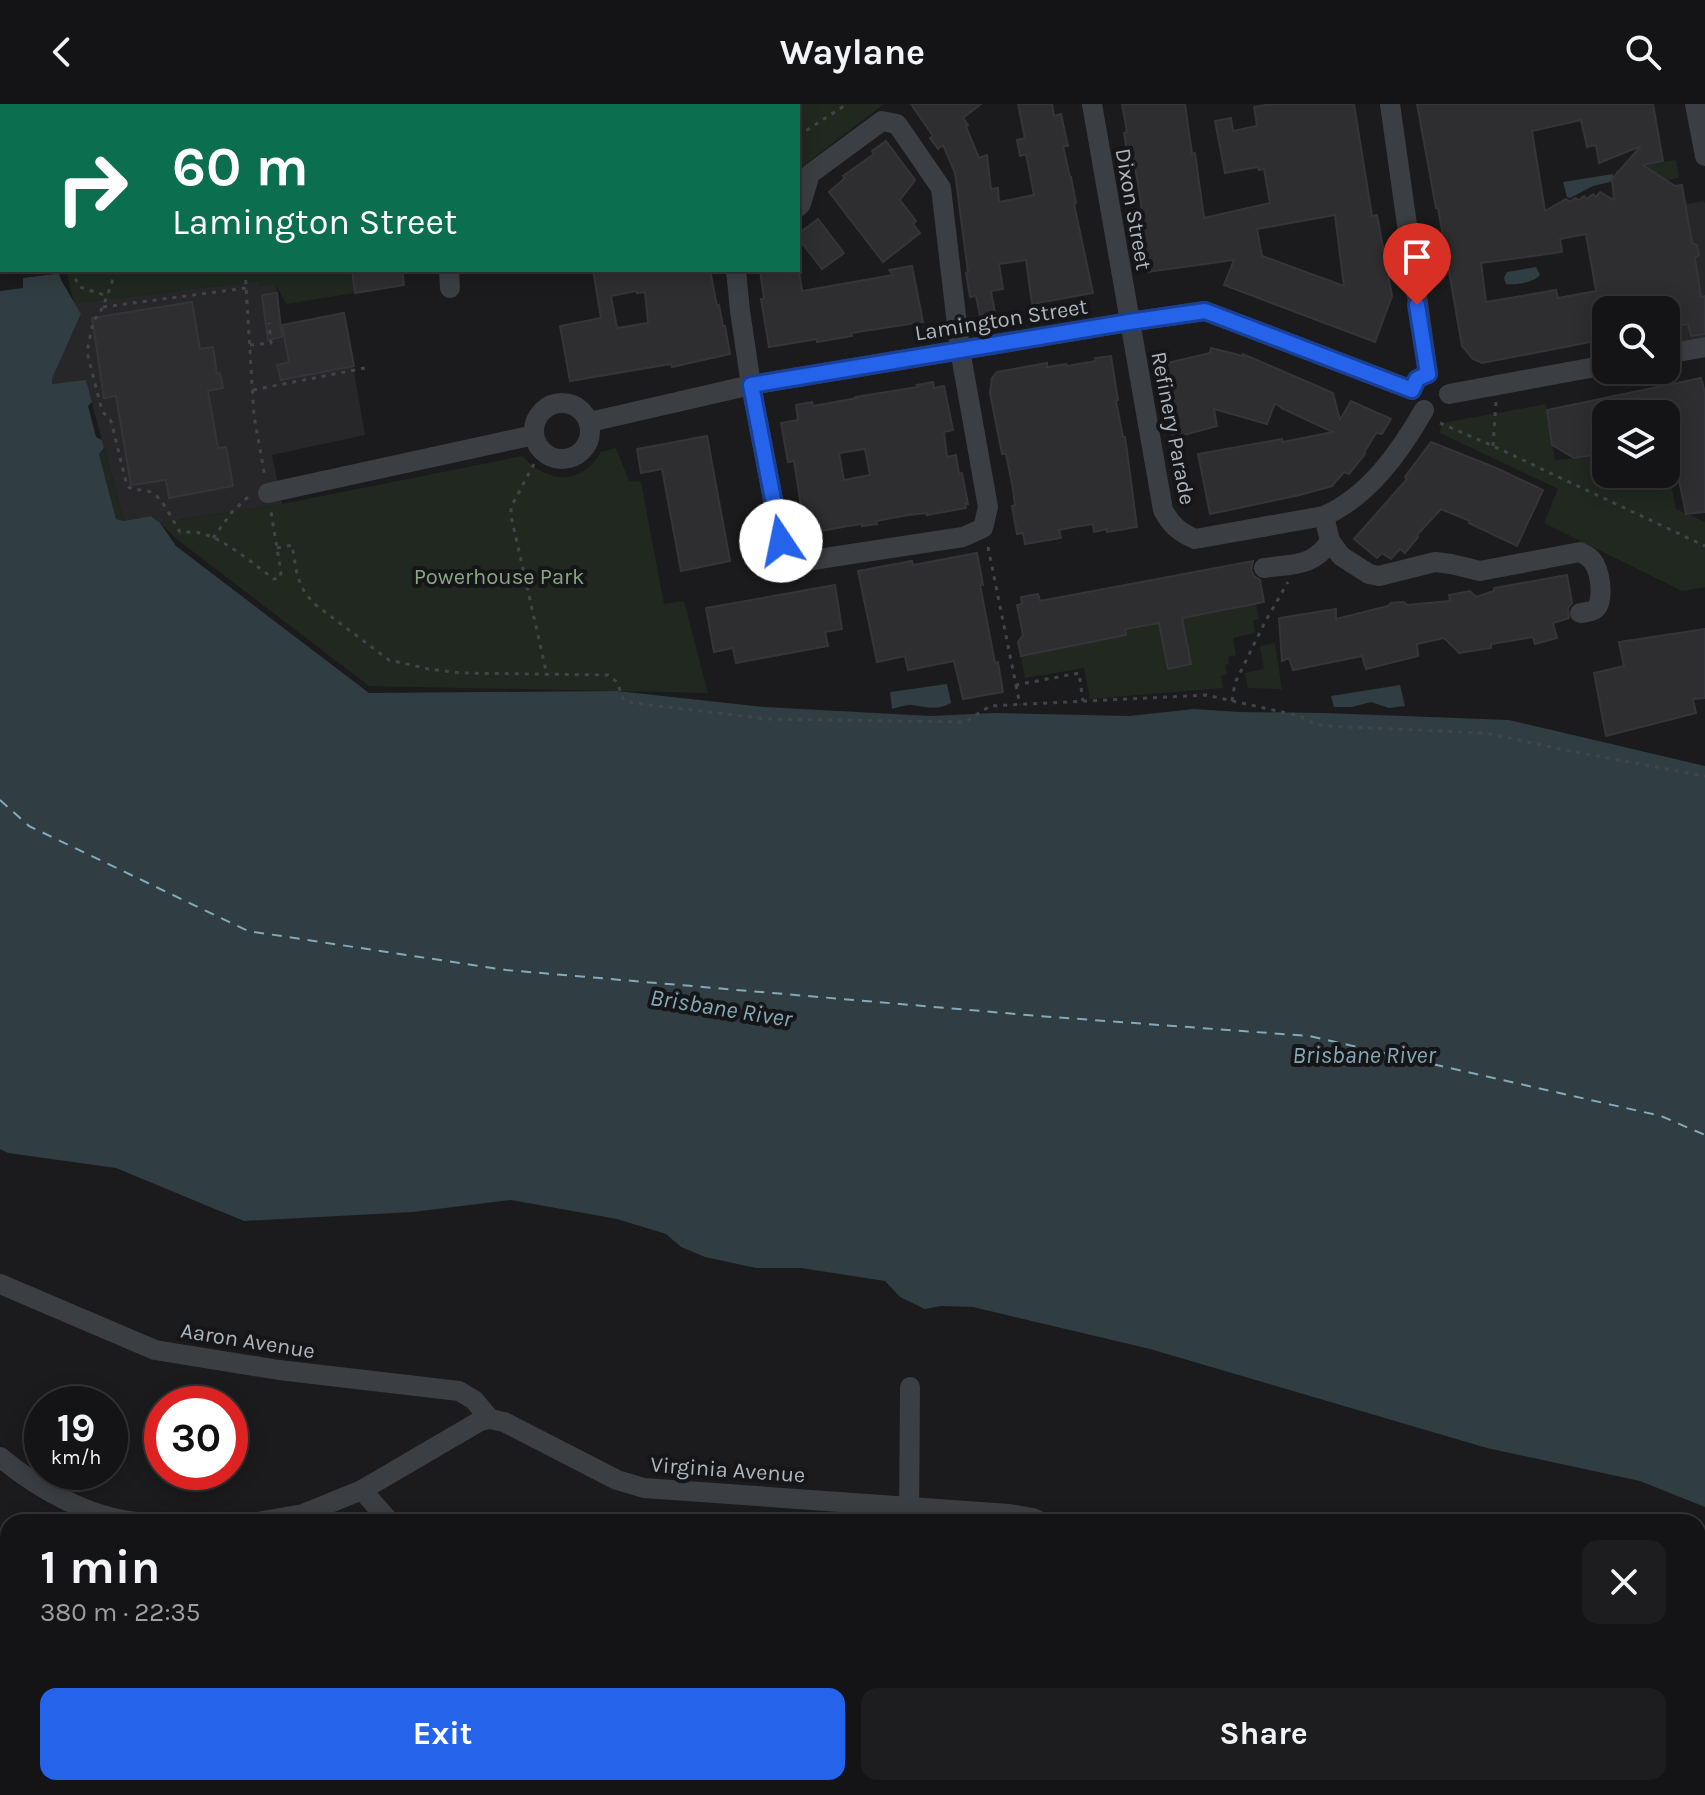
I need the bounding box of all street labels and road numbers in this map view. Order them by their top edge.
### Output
street label: Dixon Street [1110,146,1157,272]
street label: Lamington Street [913,294,1089,346]
street label: Refinery Parade [1145,349,1201,507]
street label: Aaron Avenue [179,1318,317,1364]
street label: Virginia Avenue [650,1452,806,1488]

